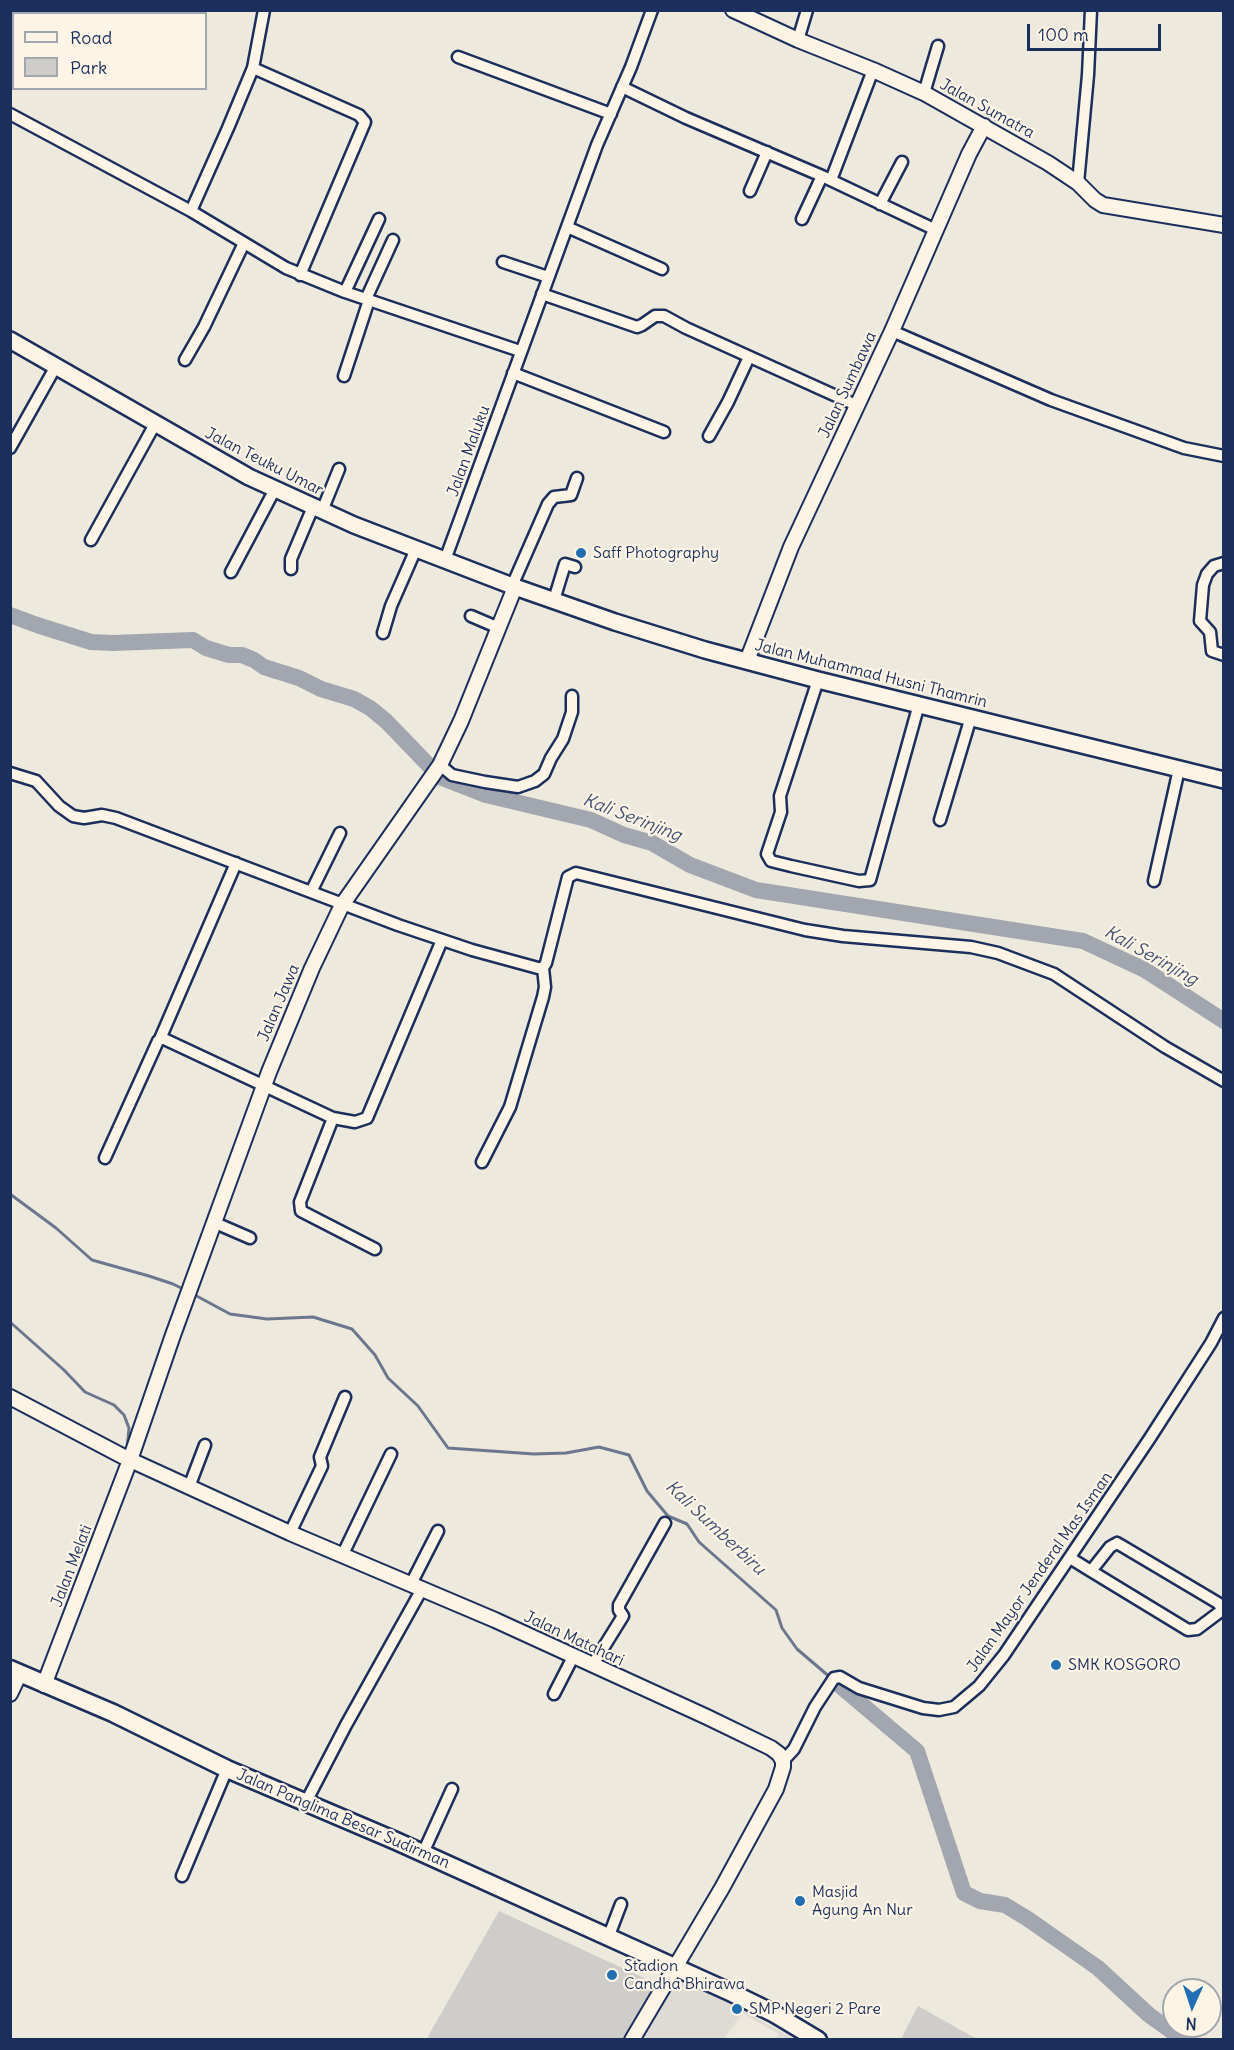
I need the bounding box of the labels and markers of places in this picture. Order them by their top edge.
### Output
place label: Saff Photography [593,543,719,563]
marker: Saff Photography [574,546,588,560]
place label: SMK KOSGORO [1068,1655,1181,1675]
marker: SMK KOSGORO [1049,1658,1063,1672]
place label: Masjid Agung An Nur [812,1882,913,1920]
marker: Masjid Agung An Nur [793,1894,807,1908]
place label: Stadion Candha Bhirawa [624,1956,745,1994]
marker: Stadion Candha Bhirawa [605,1968,619,1982]
place label: SMP Negeri 2 Pare [749,1999,881,2019]
marker: SMP Negeri 2 Pare [730,2002,744,2016]

